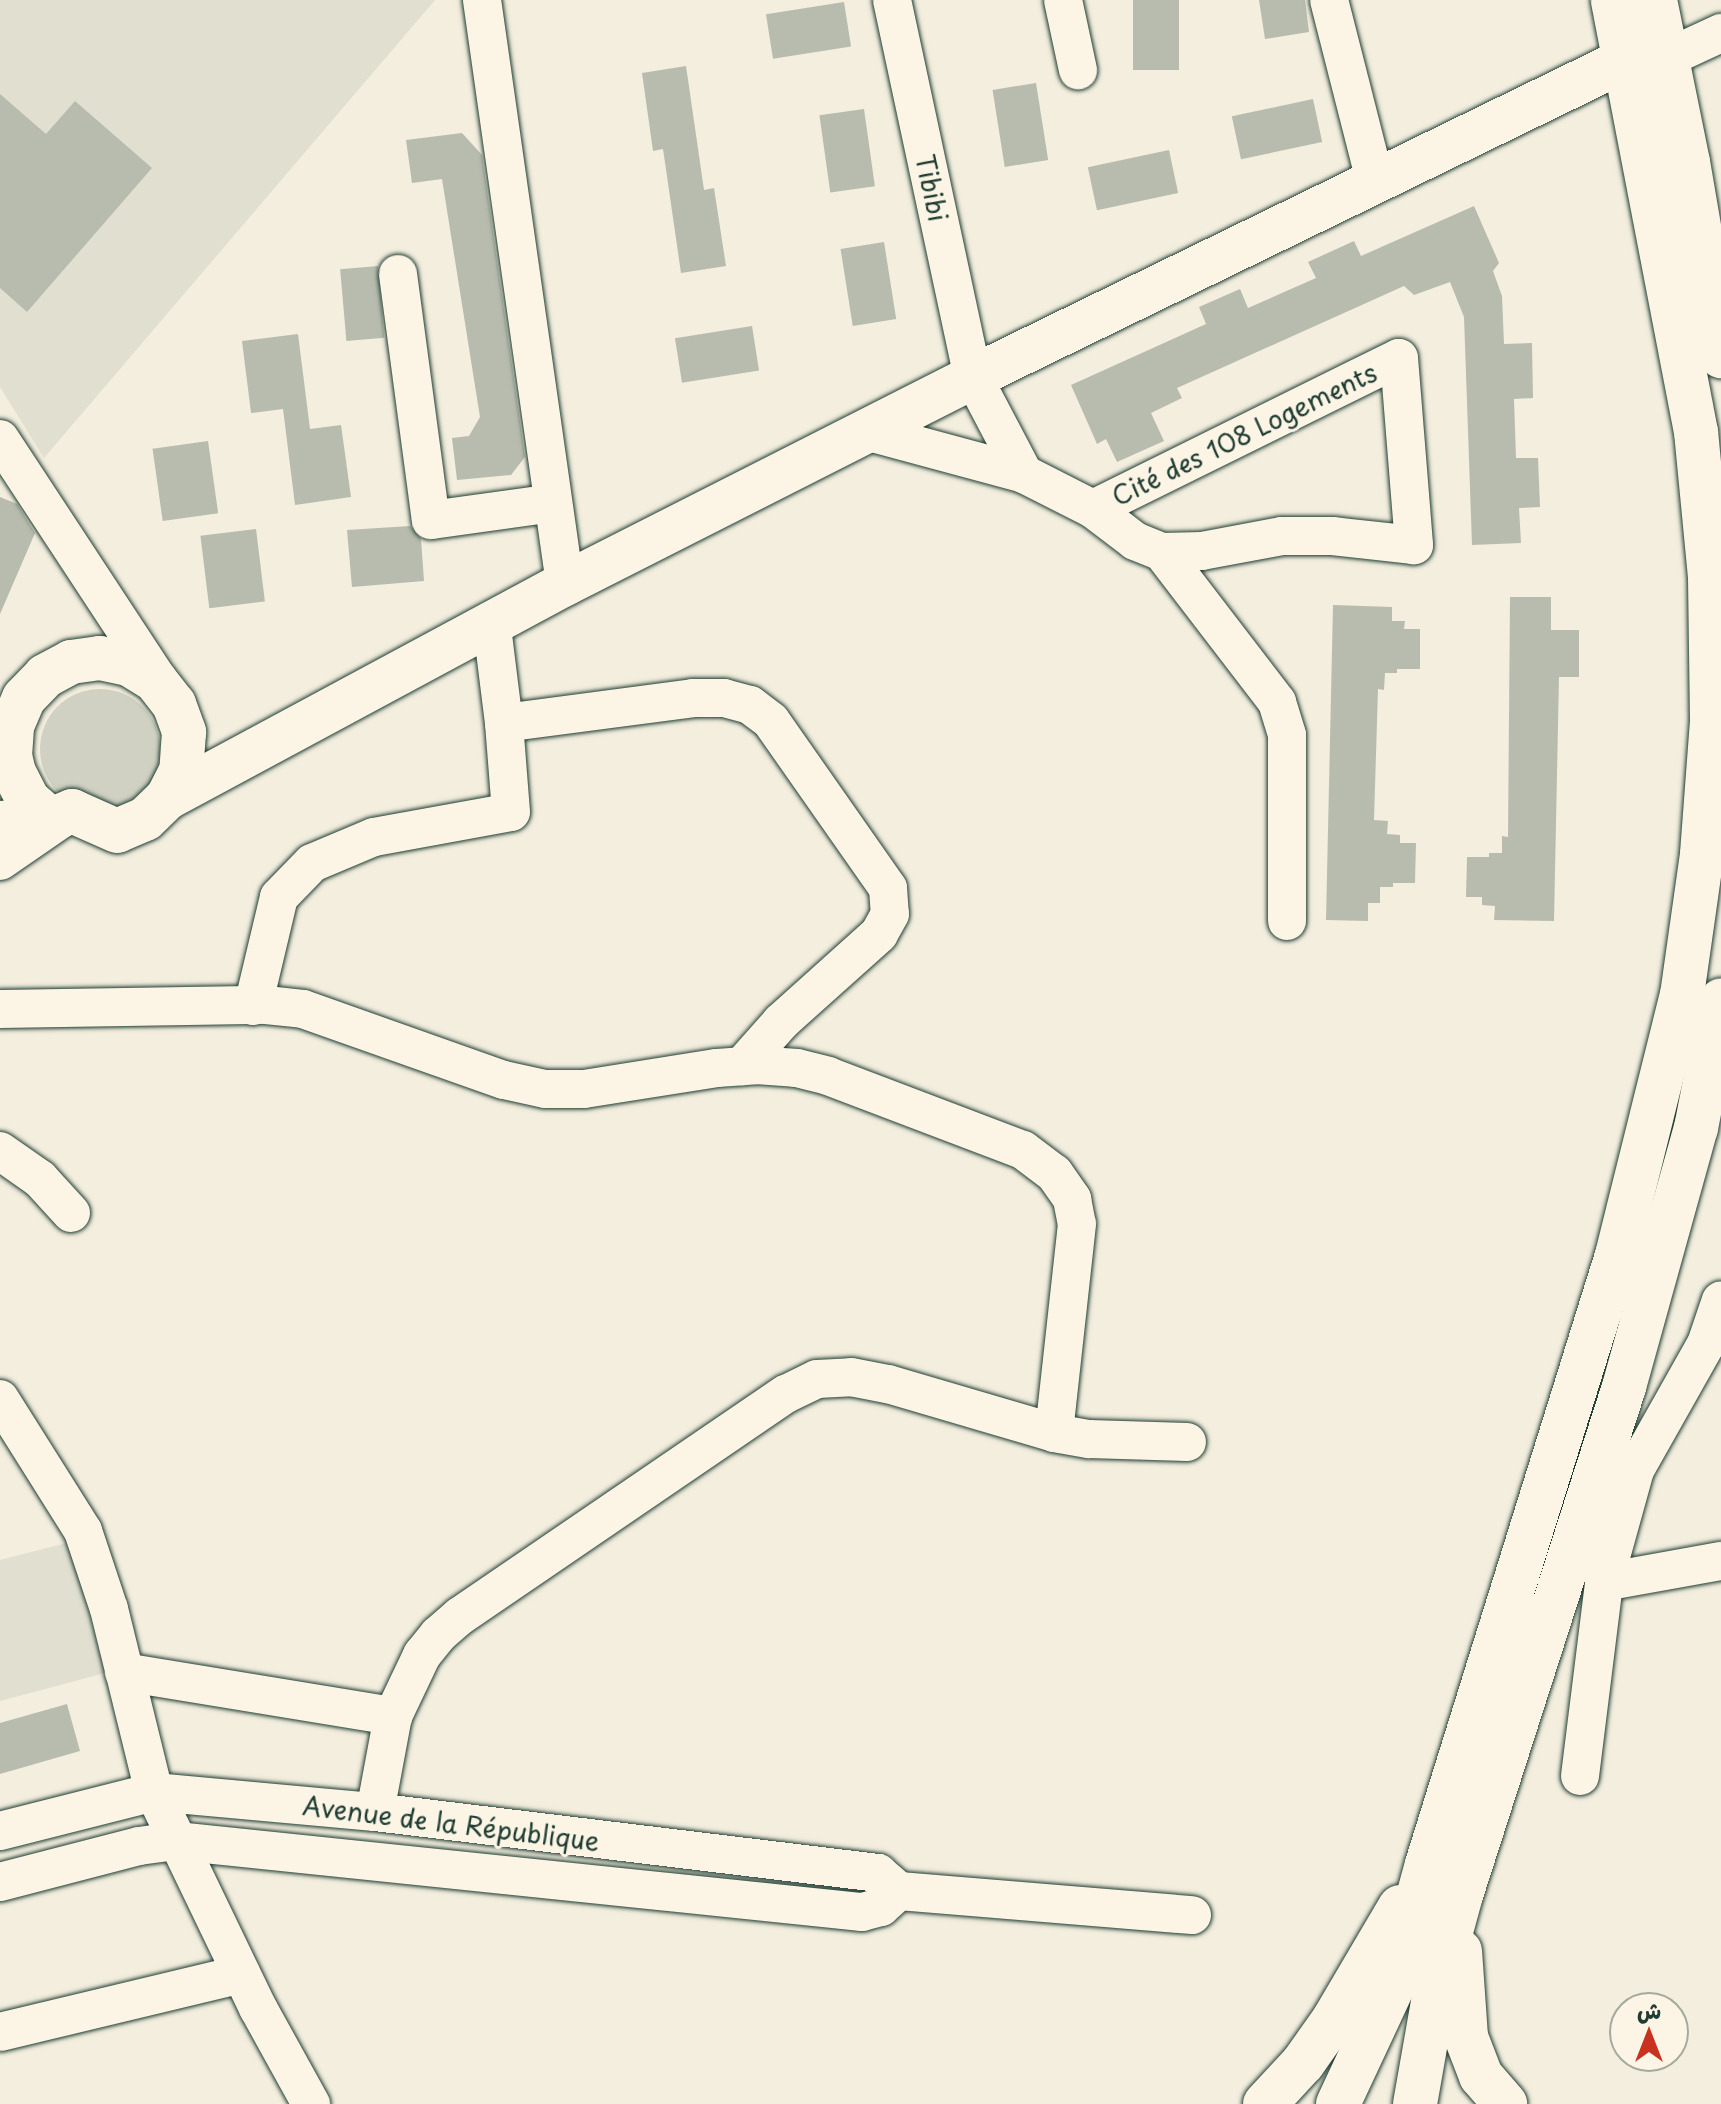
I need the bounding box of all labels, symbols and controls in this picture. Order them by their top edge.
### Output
street label: Tibibi [910,151,954,225]
street label: Cité des 108 Logements [1104,355,1384,513]
street label: Avenue de la République [299,1789,603,1857]
north arrow [1609,1992,1689,2072]
text: ش [1637,1993,1661,2026]

